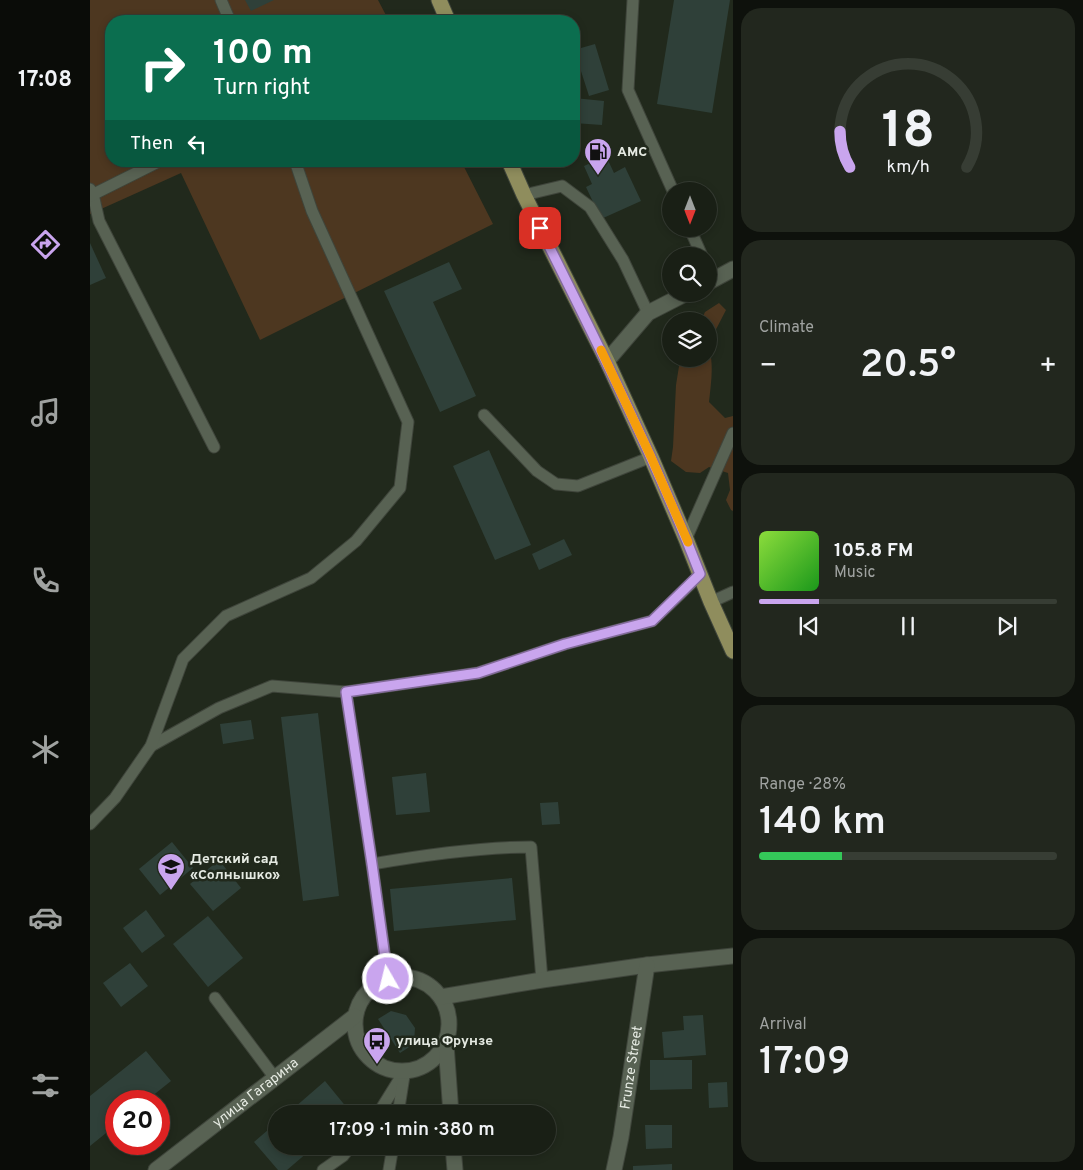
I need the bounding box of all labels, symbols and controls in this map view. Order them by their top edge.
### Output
text: 100 m [213,32,313,76]
icon: right [130,35,195,100]
text: 17:08 [18,67,72,94]
text: Turn right [213,75,310,102]
text: 18 [881,100,935,166]
icon: left [183,130,211,158]
text: Then [130,132,173,156]
fuel station icon: AMC [583,137,613,176]
place label: AMC [617,144,647,161]
text: km/h [886,156,930,179]
north arrow [662,182,718,238]
map controls [662,182,717,367]
pin [519,207,561,249]
icon: arrive [526,214,554,242]
icon: directions [28,227,63,262]
button: search [662,247,717,302]
button: layers [662,312,717,367]
text: Climate [759,318,814,338]
text: 20.5° [860,342,956,391]
text: − [759,349,777,385]
text: + [1039,349,1057,385]
icon: music [28,395,63,430]
text: 105.8 FM [834,539,913,563]
icon: phone [28,563,63,598]
text: Music [834,563,875,583]
icon: previous [795,612,823,640]
icon: pause [894,612,922,640]
icon: next [993,612,1021,640]
icon: climate [28,732,63,767]
text: Range · 28% [759,775,846,795]
text: 140 km [759,799,886,848]
place label: Детский сад «Солнышко» [190,851,280,884]
school or university icon: Детский сад «Солнышко» [156,852,186,891]
icon: car [28,900,63,935]
position arrow [361,952,413,1004]
text: Arrival [759,1015,807,1035]
street label: Frunze Street [617,1025,646,1111]
bus stop icon: улица Фрунзе [362,1026,392,1065]
place label: улица Фрунзе [396,1033,493,1050]
text: 17:09 [759,1039,850,1088]
street label: улица Гагарина [209,1054,302,1131]
icon: filters [28,1068,63,1103]
speed limit sign: 20 [105,1090,170,1155]
text: 17:09 · 1 min · 380 m [329,1118,495,1142]

